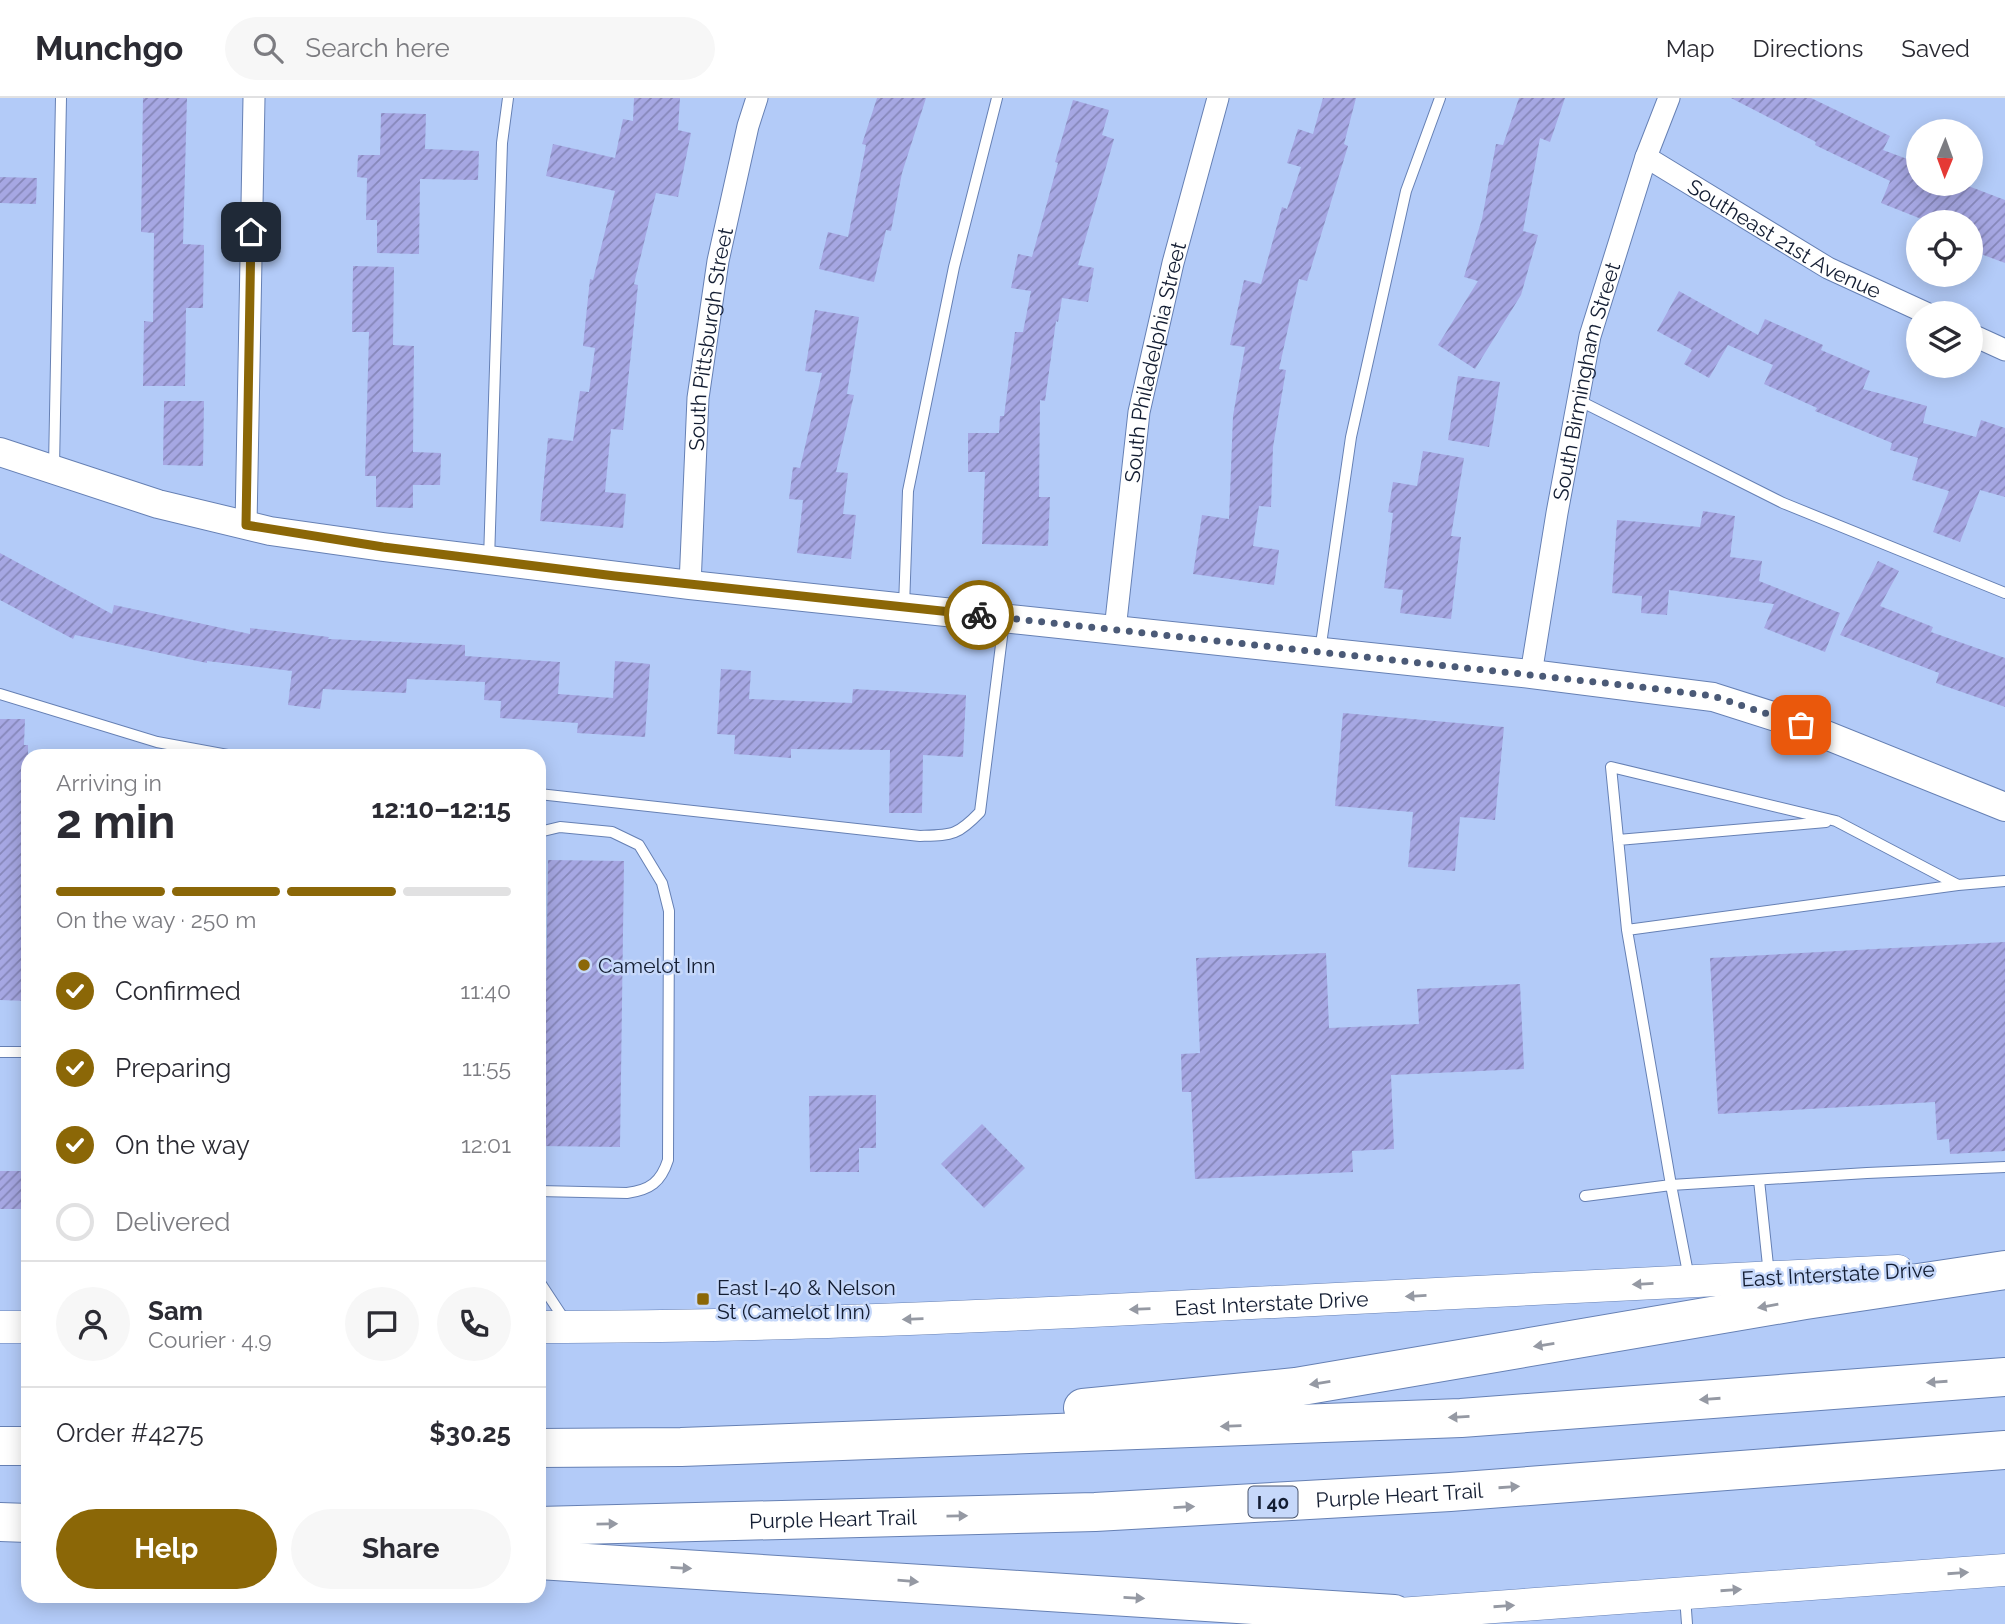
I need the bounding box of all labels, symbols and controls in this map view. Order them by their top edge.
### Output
search box [225,17,715,80]
text: Munchgo [35,29,183,68]
icon: search [249,29,287,67]
text: Search here [305,33,450,63]
text: Map [1666,34,1715,63]
text: Directions [1753,34,1863,63]
text: Saved [1901,34,1970,63]
north arrow [1906,119,1983,196]
map controls [1906,119,1983,378]
street label: Southeast 21st Avenue [1683,173,1885,303]
pin [221,202,281,262]
button: locate [1906,210,1983,287]
icon: home [232,213,270,251]
street label: South Pittsburgh Street [683,225,738,451]
street label: South Philadelphia Street [1119,239,1191,484]
street label: South Birmingham Street [1547,259,1625,503]
button: layers [1906,301,1983,378]
courier [944,580,1014,650]
icon: bike [960,596,998,634]
pin [1771,695,1831,755]
icon: bag [1782,706,1820,744]
text: Arriving in [56,769,162,796]
text: 12:10–12:15 [371,794,511,824]
text: 2 min [56,795,175,849]
text: On the way · 250 m [56,906,256,933]
place label: Camelot Inn [598,953,716,978]
marker: Camelot Inn [576,957,592,973]
icon: check [56,972,94,1010]
text: Confirmed [115,976,241,1006]
text: 11:40 [460,977,511,1004]
icon: check [56,1049,94,1087]
text: Preparing [115,1053,231,1083]
text: 11:55 [462,1054,511,1081]
icon: check [56,1126,94,1164]
text: On the way [115,1130,250,1160]
text: 12:01 [461,1131,511,1158]
text: Delivered [115,1207,230,1237]
street label: East Interstate Drive [1741,1256,1935,1292]
place label: East I-40 & Nelson St (Camelot Inn) [717,1275,896,1324]
one-way arrow [1632,1278,1654,1289]
street label: East Interstate Drive [1174,1286,1369,1320]
button: person [56,1287,130,1361]
button: chat [345,1287,419,1361]
button: phone [437,1287,511,1361]
one-way arrow [1405,1290,1427,1301]
marker: East I-40 & Nelson St (Camelot Inn) [695,1291,711,1307]
text: Sam [148,1296,203,1326]
one-way arrow [1757,1301,1779,1312]
one-way arrow [1129,1304,1151,1315]
one-way arrow [901,1313,923,1324]
text: Courier · 4.9 [148,1326,272,1353]
one-way arrow [1533,1340,1555,1351]
one-way arrow [1926,1377,1948,1388]
one-way arrow [1308,1378,1330,1389]
one-way arrow [1699,1394,1721,1405]
one-way arrow [1447,1412,1469,1423]
text: Order #4275 [56,1418,204,1448]
text: $30.25 [429,1418,511,1448]
one-way arrow [1220,1421,1242,1432]
street label: Purple Heart Trail [1315,1477,1484,1512]
one-way arrow [1499,1481,1521,1492]
road number: I 40 [1248,1486,1298,1518]
one-way arrow [1174,1501,1196,1512]
street label: Purple Heart Trail [749,1504,917,1533]
button: Help [56,1509,277,1589]
button: Share [291,1509,511,1589]
one-way arrow [946,1510,968,1521]
one-way arrow [596,1518,618,1530]
one-way arrow [670,1563,692,1574]
one-way arrow [1947,1567,1969,1578]
one-way arrow [897,1576,919,1587]
one-way arrow [1721,1584,1743,1595]
one-way arrow [1124,1593,1146,1604]
one-way arrow [1494,1600,1516,1611]

